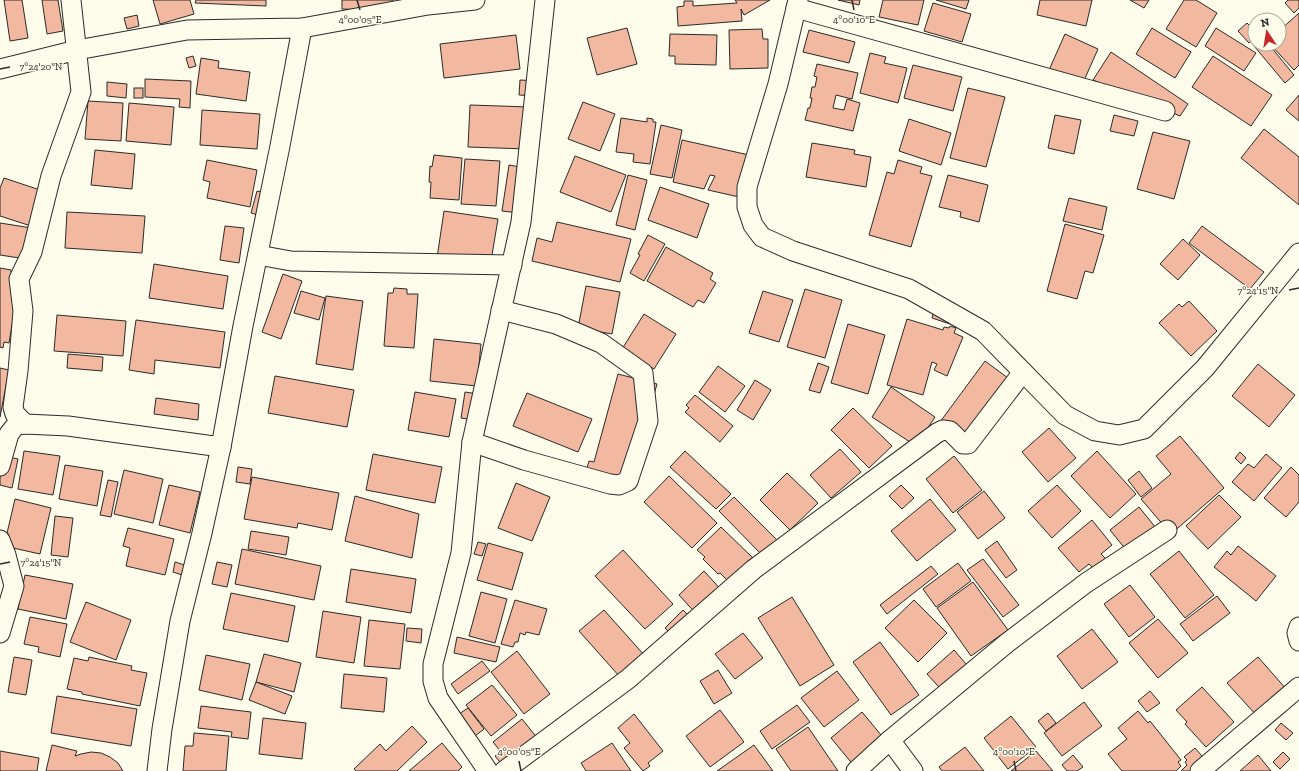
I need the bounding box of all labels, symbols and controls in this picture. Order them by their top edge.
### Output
north arrow [1247,12,1287,52]
text: 4°00'05"E [338,14,382,26]
text: 4°00'10"E [833,14,875,26]
text: N [1260,15,1271,30]
text: 7°24'20"N [20,61,63,73]
text: 7°24'15"N [1238,285,1279,297]
text: 7°24'15"N [21,557,62,569]
text: 4°00'05"E [497,746,541,758]
text: 4°00'10"E [993,746,1035,758]

